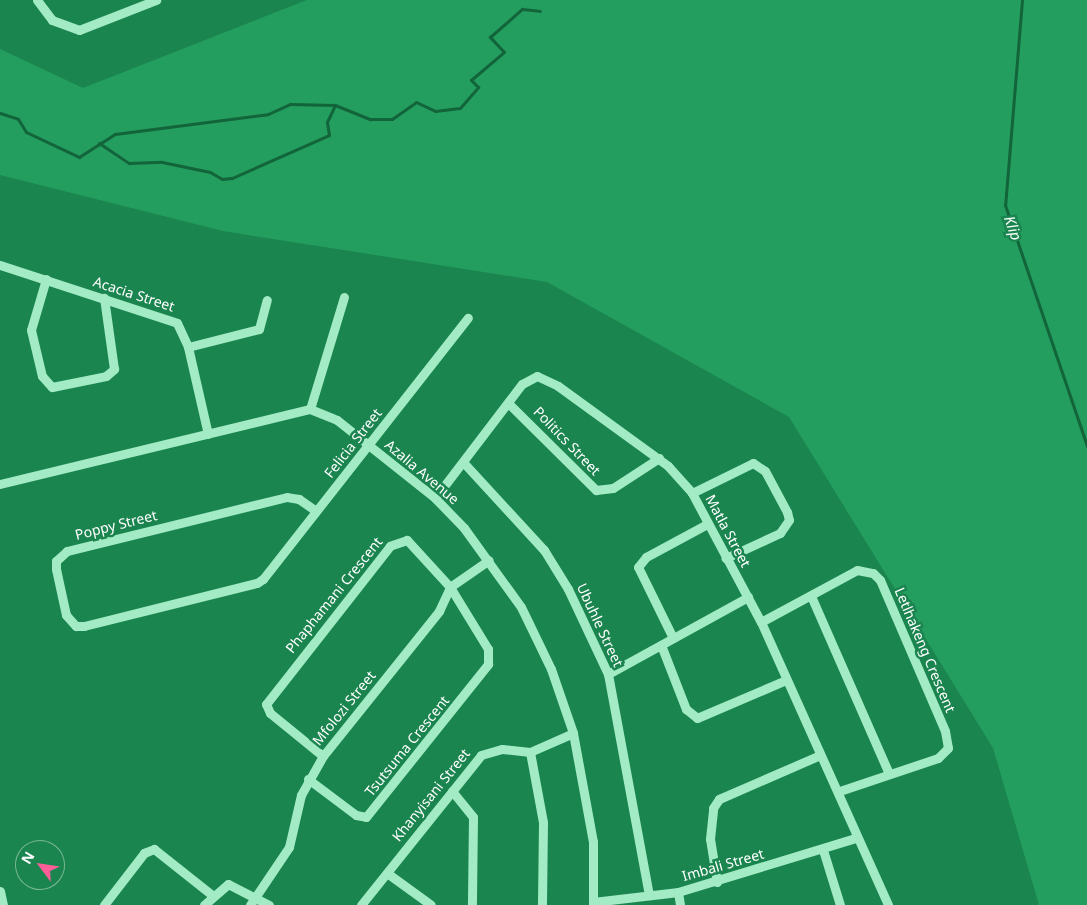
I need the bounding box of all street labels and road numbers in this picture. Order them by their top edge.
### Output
street label: Acacia Street [91,273,177,315]
street label: Politics Street [530,403,604,479]
street label: Felicia Street [321,405,385,481]
street label: Azalia Avenue [382,436,462,508]
street label: Matla Street [702,492,754,570]
street label: Poppy Street [73,507,159,543]
street label: Phaphamani Crescent [282,534,386,656]
street label: Ubuhle Street [573,580,627,670]
street label: Letlhakeng Crescent [891,585,959,715]
street label: Mfolozi Street [309,667,379,749]
street label: Tsutsuma Crescent [361,692,453,800]
street label: Khanyisani Street [389,745,473,845]
street label: Imbali Street [680,845,766,885]

